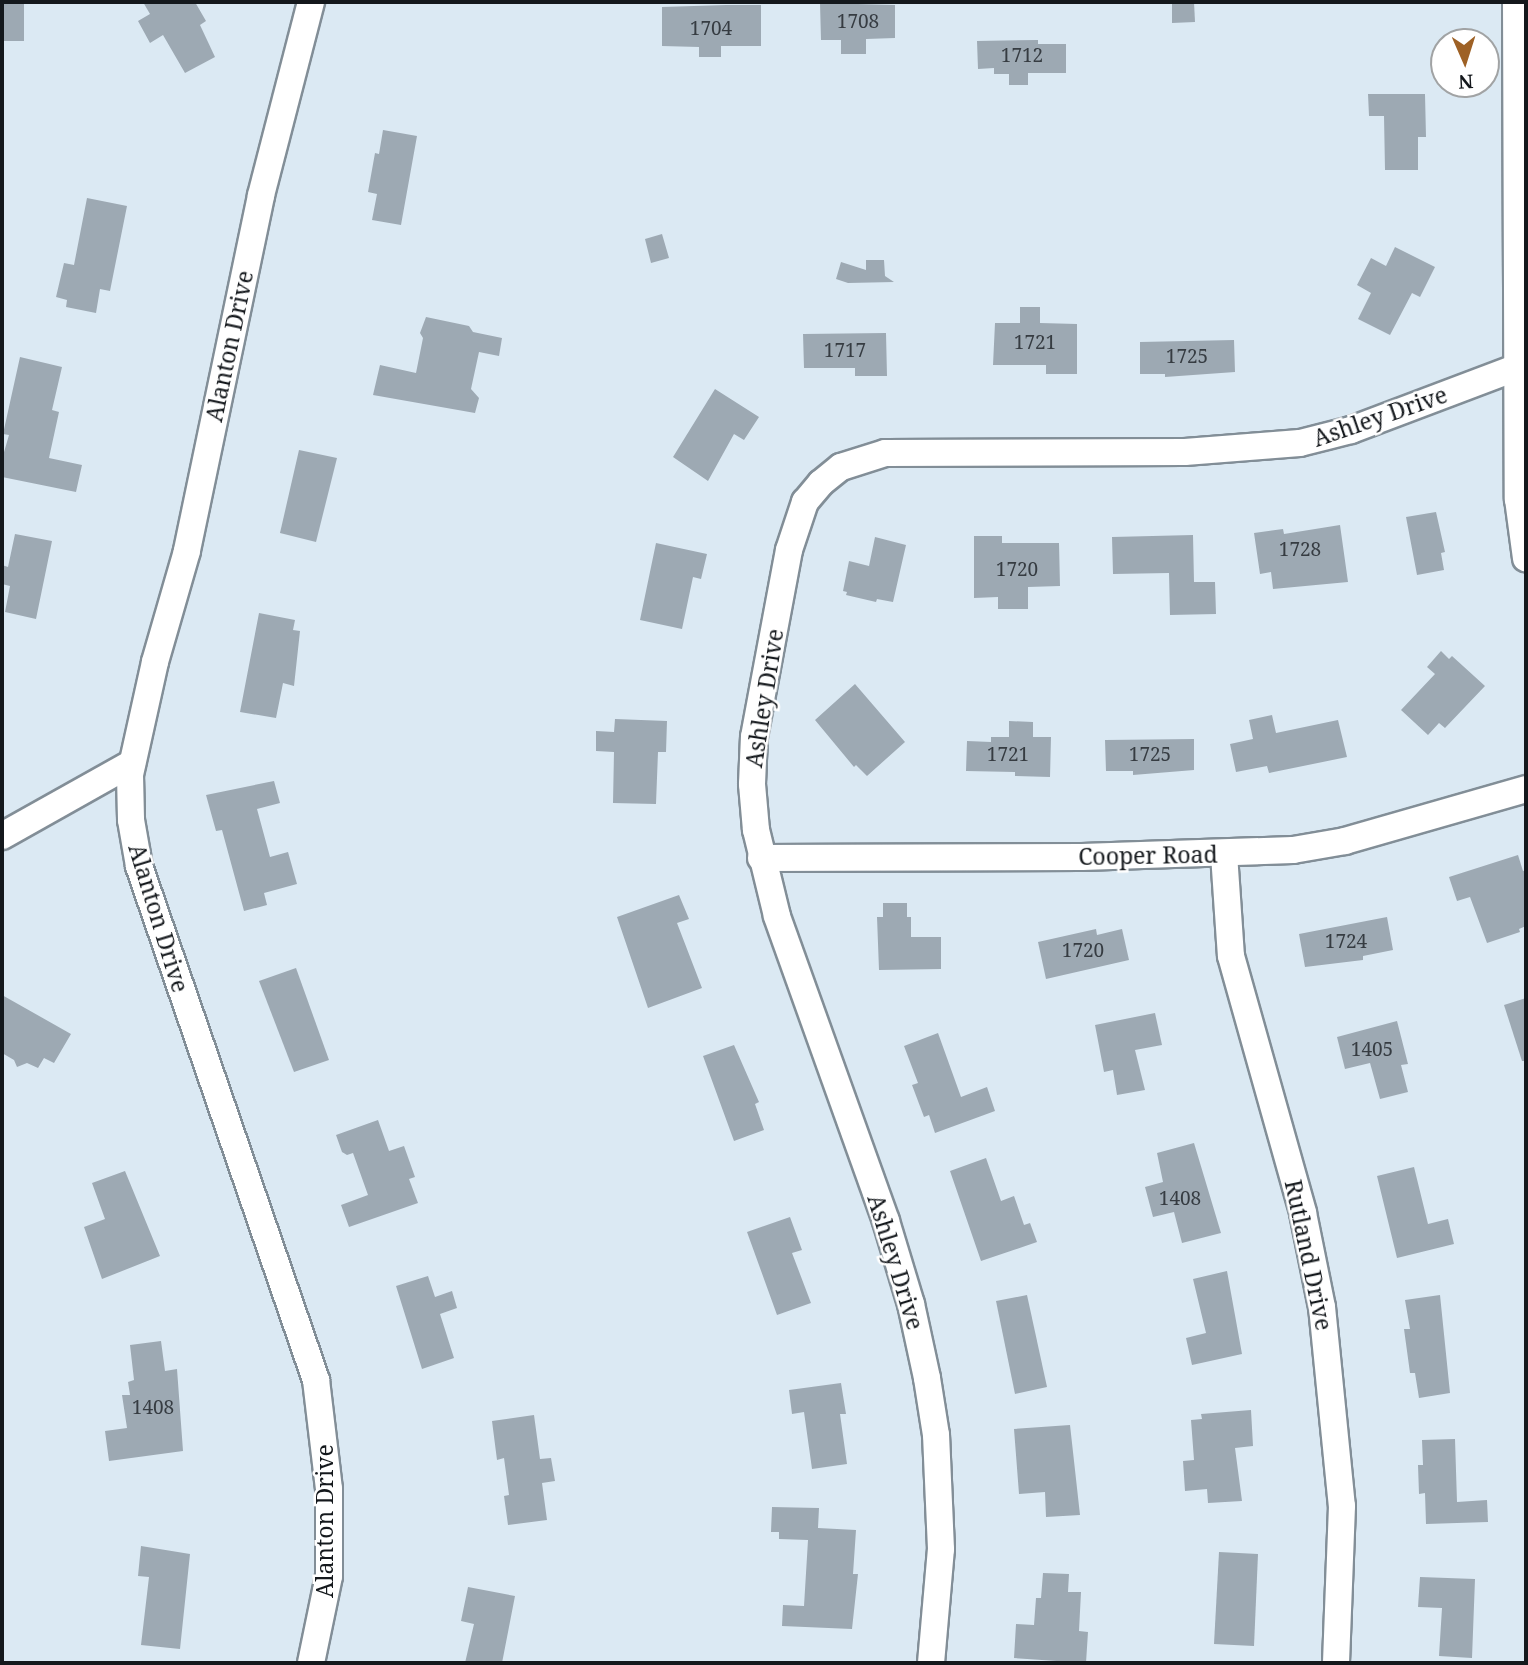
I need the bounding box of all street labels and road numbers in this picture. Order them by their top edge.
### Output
street label: Alanton Drive [200,268,258,424]
street label: Ashley Drive [1309,380,1451,452]
street label: Ashley Drive [739,627,789,769]
street label: Alanton Drive [123,840,195,996]
street label: Cooper Road [1078,840,1218,870]
street label: Rutland Drive [1280,1177,1338,1333]
street label: Ashley Drive [862,1191,930,1333]
street label: Alanton Drive [310,1444,338,1598]

